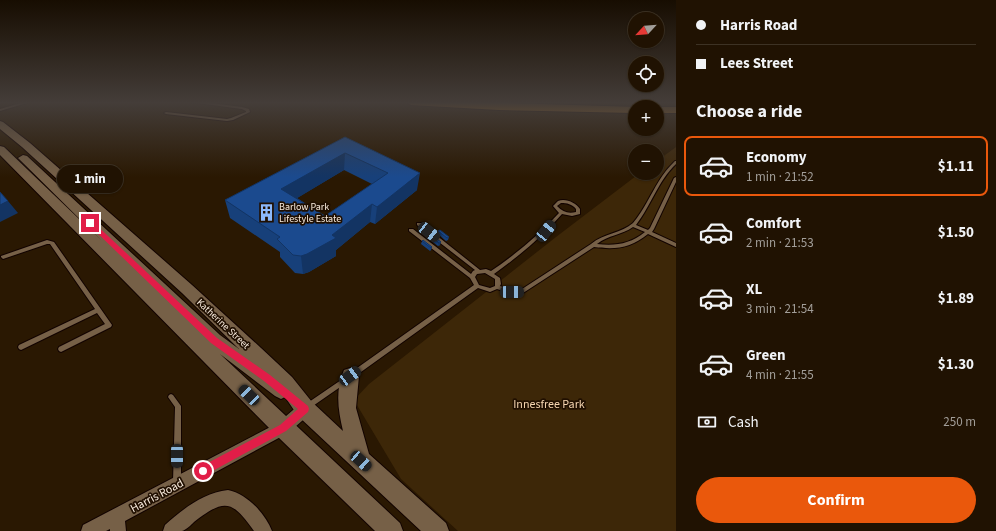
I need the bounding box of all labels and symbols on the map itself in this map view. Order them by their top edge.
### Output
north arrow [628,12,664,48]
callout: 1 min [57,165,123,193]
place label: Barlow Park Lifestyle Estate [279,200,341,226]
building icon: Barlow Park Lifestyle Estate [256,203,276,223]
route end [81,214,99,232]
car [534,218,558,244]
car [416,220,442,244]
car [500,286,524,298]
street label: Katherine Street [193,296,253,353]
car [337,364,363,388]
car [236,382,262,408]
park label: Innesfree Park [513,396,585,413]
car [171,444,183,468]
car [348,449,374,473]
route start [194,462,212,480]
street label: Harris Road [127,475,187,517]

